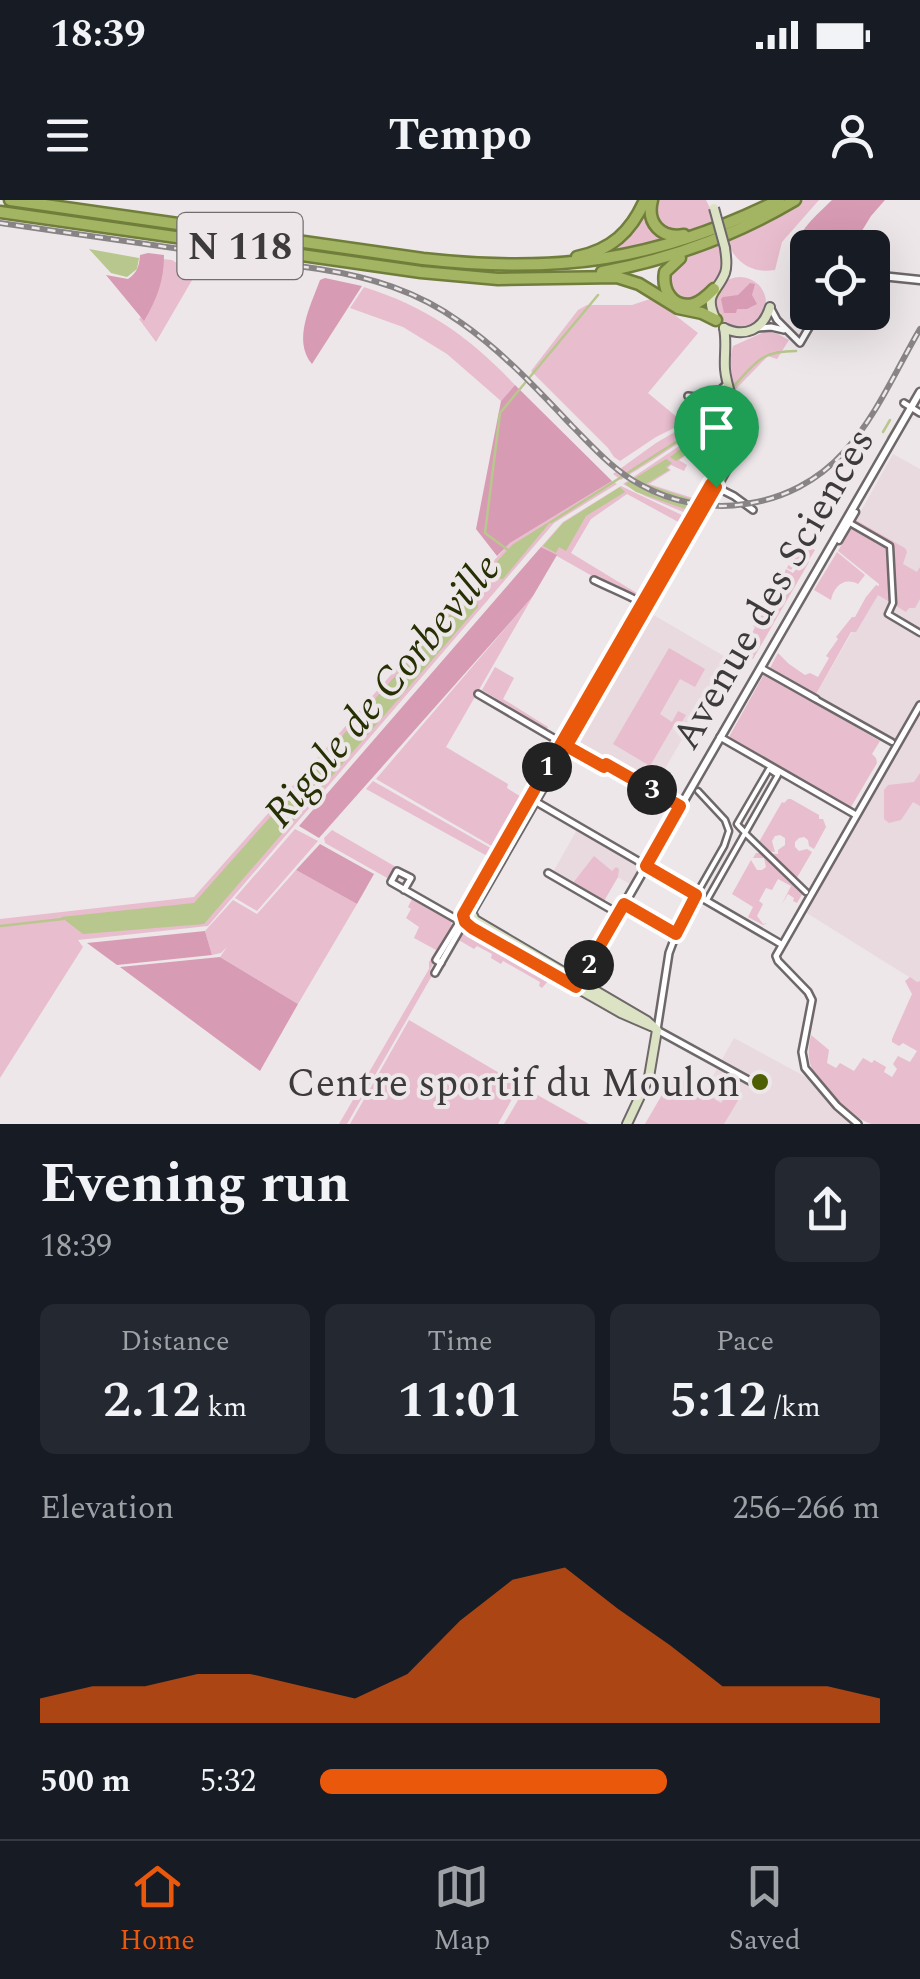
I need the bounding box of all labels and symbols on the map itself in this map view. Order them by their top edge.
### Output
road number: N 118 [178,213,302,279]
pin [674,385,759,488]
street label: Avenue des Sciences [657,417,891,762]
water label: Rigole de Corbeville [249,540,517,842]
pin: 1 [522,742,572,792]
pin: 3 [627,765,677,815]
pin: 2 [564,940,614,990]
place label: Centre sportif du Moulon [287,1054,740,1115]
marker: Centre sportif du Moulon [749,1071,771,1093]

